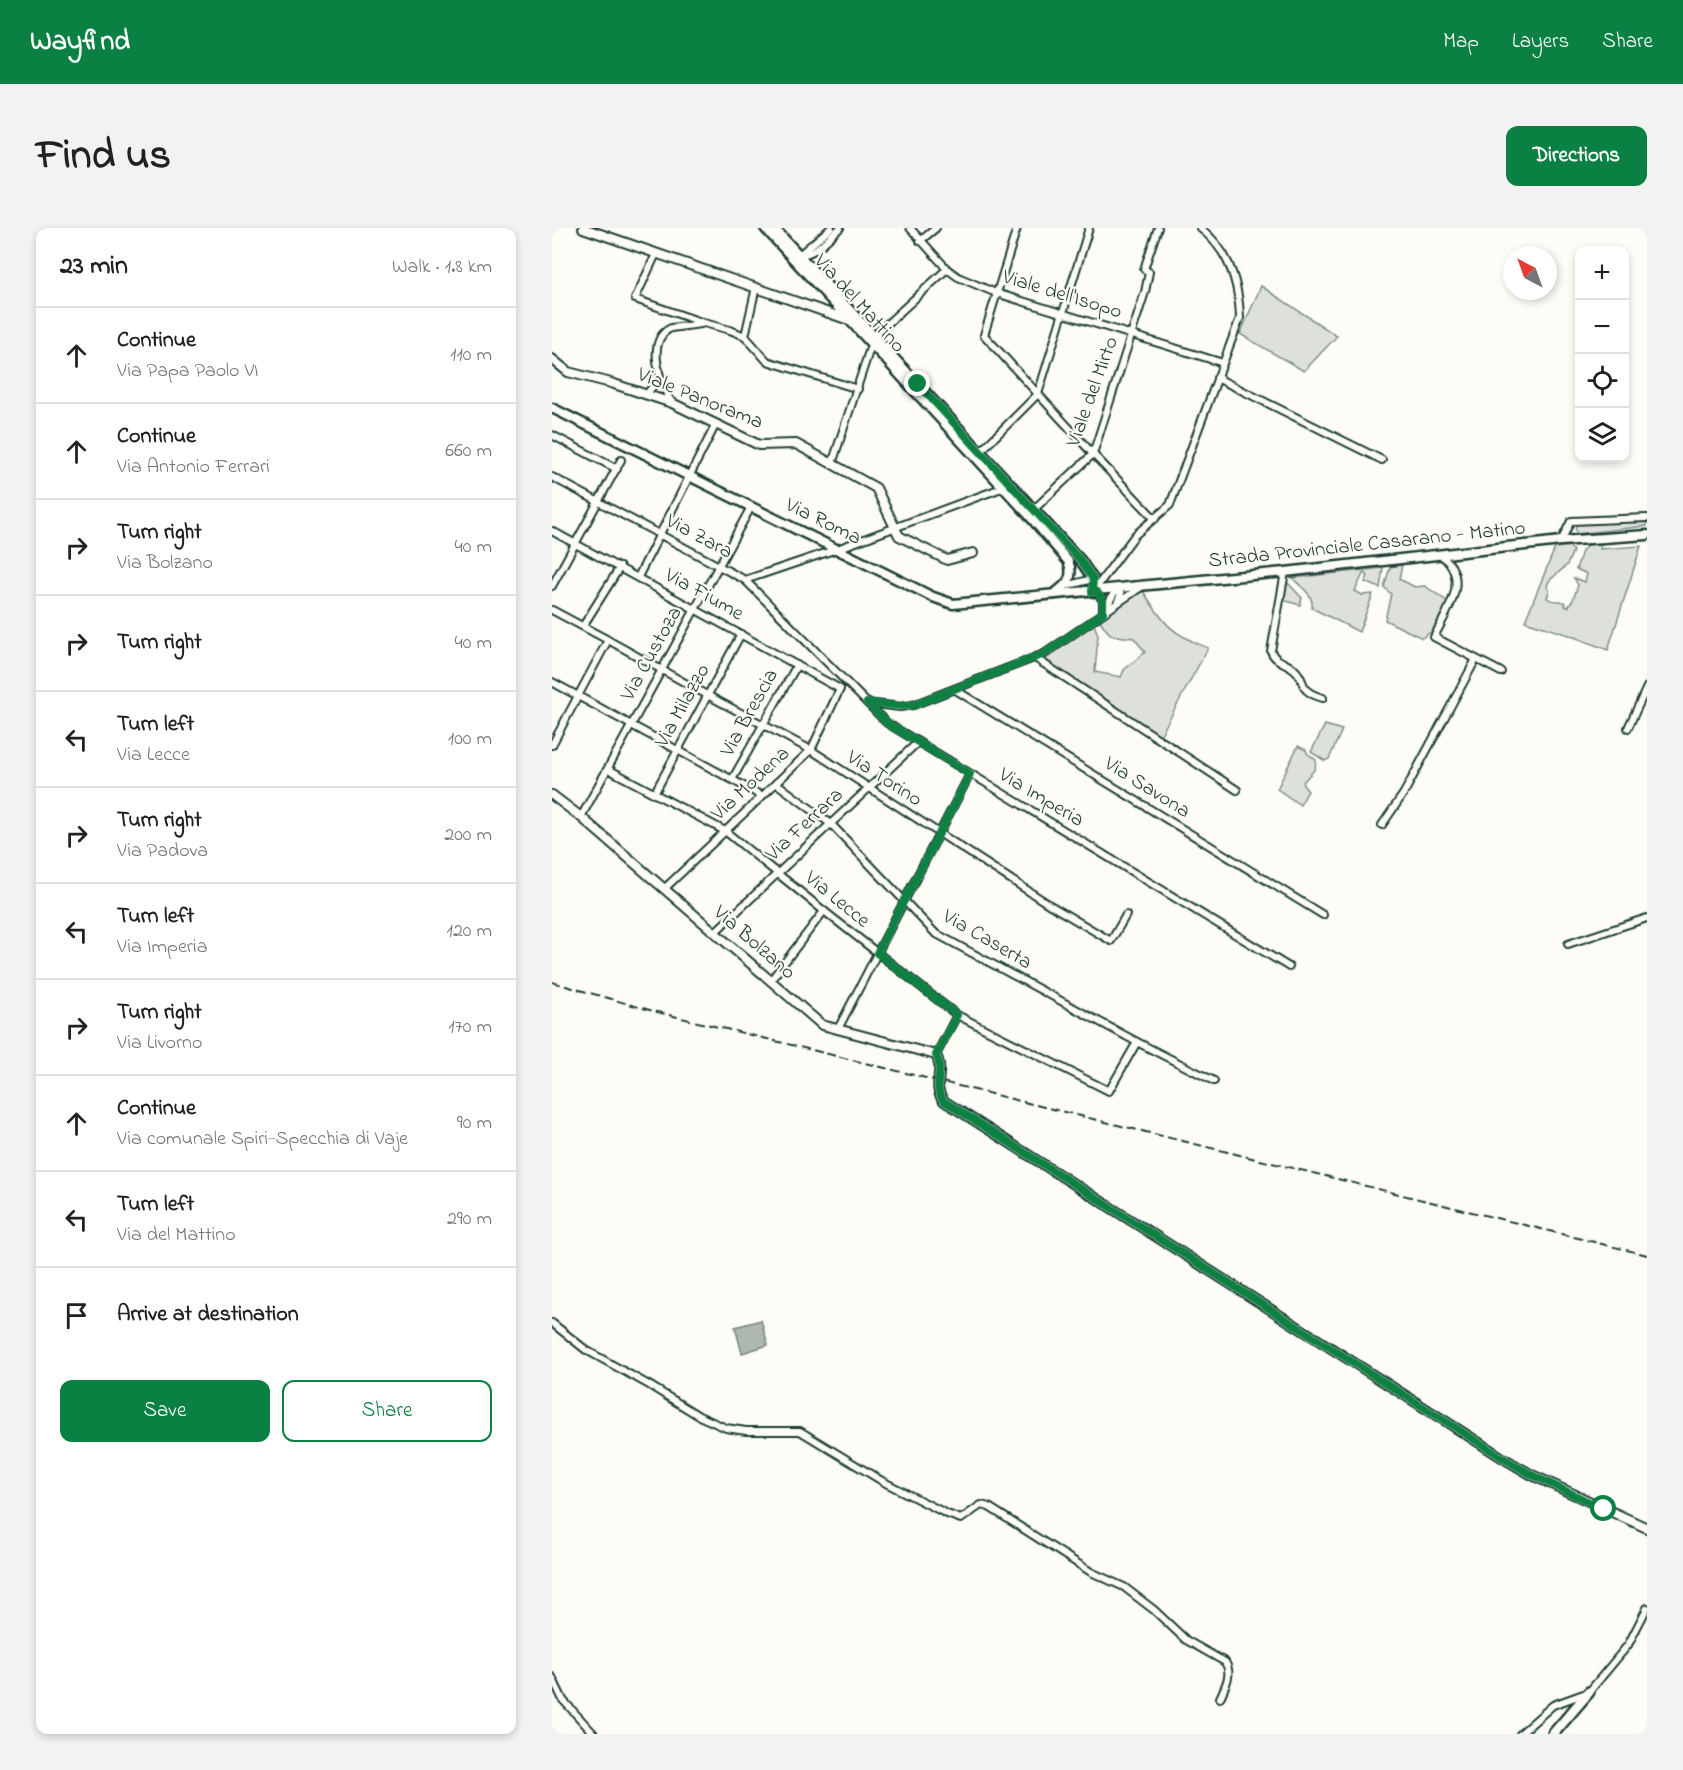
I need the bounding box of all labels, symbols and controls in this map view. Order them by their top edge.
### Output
text: Wayfind [30,22,130,63]
text: Map [1443,27,1479,57]
text: Layers [1512,27,1569,57]
text: Share [1602,27,1653,57]
text: Find us [36,126,171,187]
button: Directions [1506,126,1647,186]
north arrow [1503,246,1557,300]
map controls [1575,246,1629,462]
button: + [1575,246,1629,300]
street label: Via del Mattino [806,247,912,360]
text: 23 min [60,248,128,286]
text: Walk · 1.8 km [392,253,492,282]
street label: Viale dell'Isopo [998,262,1126,327]
button: − [1575,300,1629,354]
text: Continue [117,325,196,357]
street label: Viale del Mirto [1059,333,1127,452]
icon: ahead [60,339,93,372]
text: 110 m [450,341,492,370]
button: locate [1575,354,1629,408]
text: Via Papa Paolo VI [117,357,259,386]
street label: Viale Panorama [632,360,767,438]
route end [904,370,930,396]
button: layers [1575,408,1629,462]
text: Continue [117,421,196,453]
icon: ahead [60,435,93,468]
text: 660 m [445,437,492,466]
text: Via Antonio Ferrari [117,453,270,482]
street label: Via Roma [779,490,866,553]
street label: Via Zara [659,506,738,567]
street label: Strada Provinciale Casarano - Matino [1207,513,1527,577]
text: Turn right [117,517,202,549]
icon: right [60,531,93,564]
text: 40 m [455,533,492,562]
text: Via Bolzano [117,549,213,578]
street label: Via Fiume [658,560,750,629]
street label: Via Custoza [613,601,690,707]
icon: right [60,627,93,660]
text: Turn right [117,627,202,659]
text: 40 m [455,629,492,658]
street label: Via Milazzo [647,659,718,754]
street label: Via Brescia [713,664,787,763]
text: Turn left [117,709,194,741]
icon: left [60,723,93,756]
text: 100 m [448,725,492,754]
street label: Via Modena [704,740,797,829]
text: Via Lecce [117,741,190,770]
street label: Via Torino [839,743,928,815]
street label: Via Savona [1097,749,1196,826]
street label: Via Imperia [992,760,1089,835]
street label: Via Ferrara [759,781,851,870]
text: Turn right [117,805,202,837]
icon: right [60,819,93,852]
text: 200 m [444,821,492,850]
text: Via Padova [117,837,208,866]
street label: Via Lecce [797,864,877,936]
street label: Via Bolzano [705,898,802,987]
text: Turn left [117,901,194,933]
street label: Via Caserta [936,902,1037,978]
icon: left [60,915,93,948]
text: 120 m [447,917,492,946]
text: Via Imperia [117,933,207,962]
text: Turn right [117,997,202,1029]
icon: right [60,1011,93,1044]
text: 170 m [448,1013,492,1042]
text: Via Livorno [117,1029,202,1058]
text: Continue [117,1093,196,1125]
icon: ahead [60,1107,93,1140]
text: 90 m [457,1109,492,1138]
text: Via comunale Spiri-Specchia di Vaje [117,1125,408,1154]
text: Turn left [117,1189,194,1221]
icon: left [60,1203,93,1236]
text: 290 m [447,1205,492,1234]
text: Via del Mattino [117,1221,236,1250]
icon: arrive [60,1299,93,1332]
text: Arrive at destination [117,1299,299,1331]
button: Save [60,1380,270,1442]
button: Share [282,1380,492,1442]
route start [1590,1495,1616,1521]

